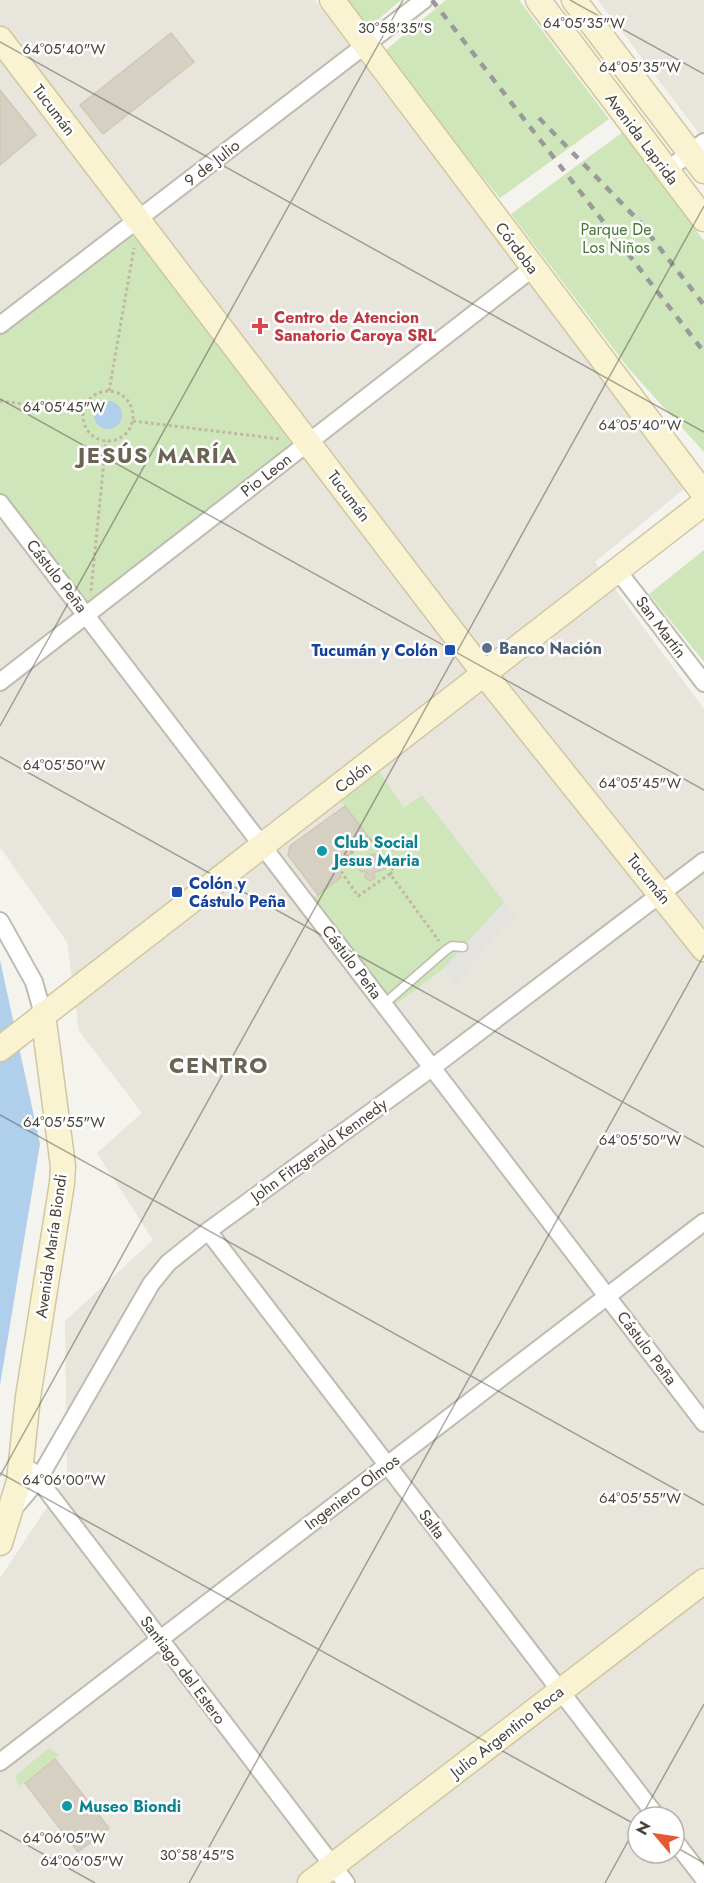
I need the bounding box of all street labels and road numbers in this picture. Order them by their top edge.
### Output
street label: Tucumán [27,79,81,141]
street label: Avenida Laprida [600,88,684,190]
street label: 9 de Julio [179,134,245,192]
street label: Córdoba [490,217,544,279]
street label: Pio Leon [236,448,296,502]
street label: Tucumán [322,465,376,527]
street label: Cástulo Peña [21,535,93,617]
street label: San Martín [630,591,692,663]
street label: Colón [330,756,376,798]
street label: Tucumán [621,849,677,909]
street label: Cástulo Peña [317,920,387,1004]
street label: John Fitzgerald Kennedy [245,1092,393,1209]
street label: Avenida María Biondi [30,1172,72,1320]
street label: Cástulo Peña [612,1306,682,1390]
street label: Ingeniero Olmos [300,1449,404,1535]
street label: Salta [413,1504,451,1544]
street label: Santiago del Estero [135,1611,232,1729]
street label: Julio Argentino Roca [444,1680,569,1785]

